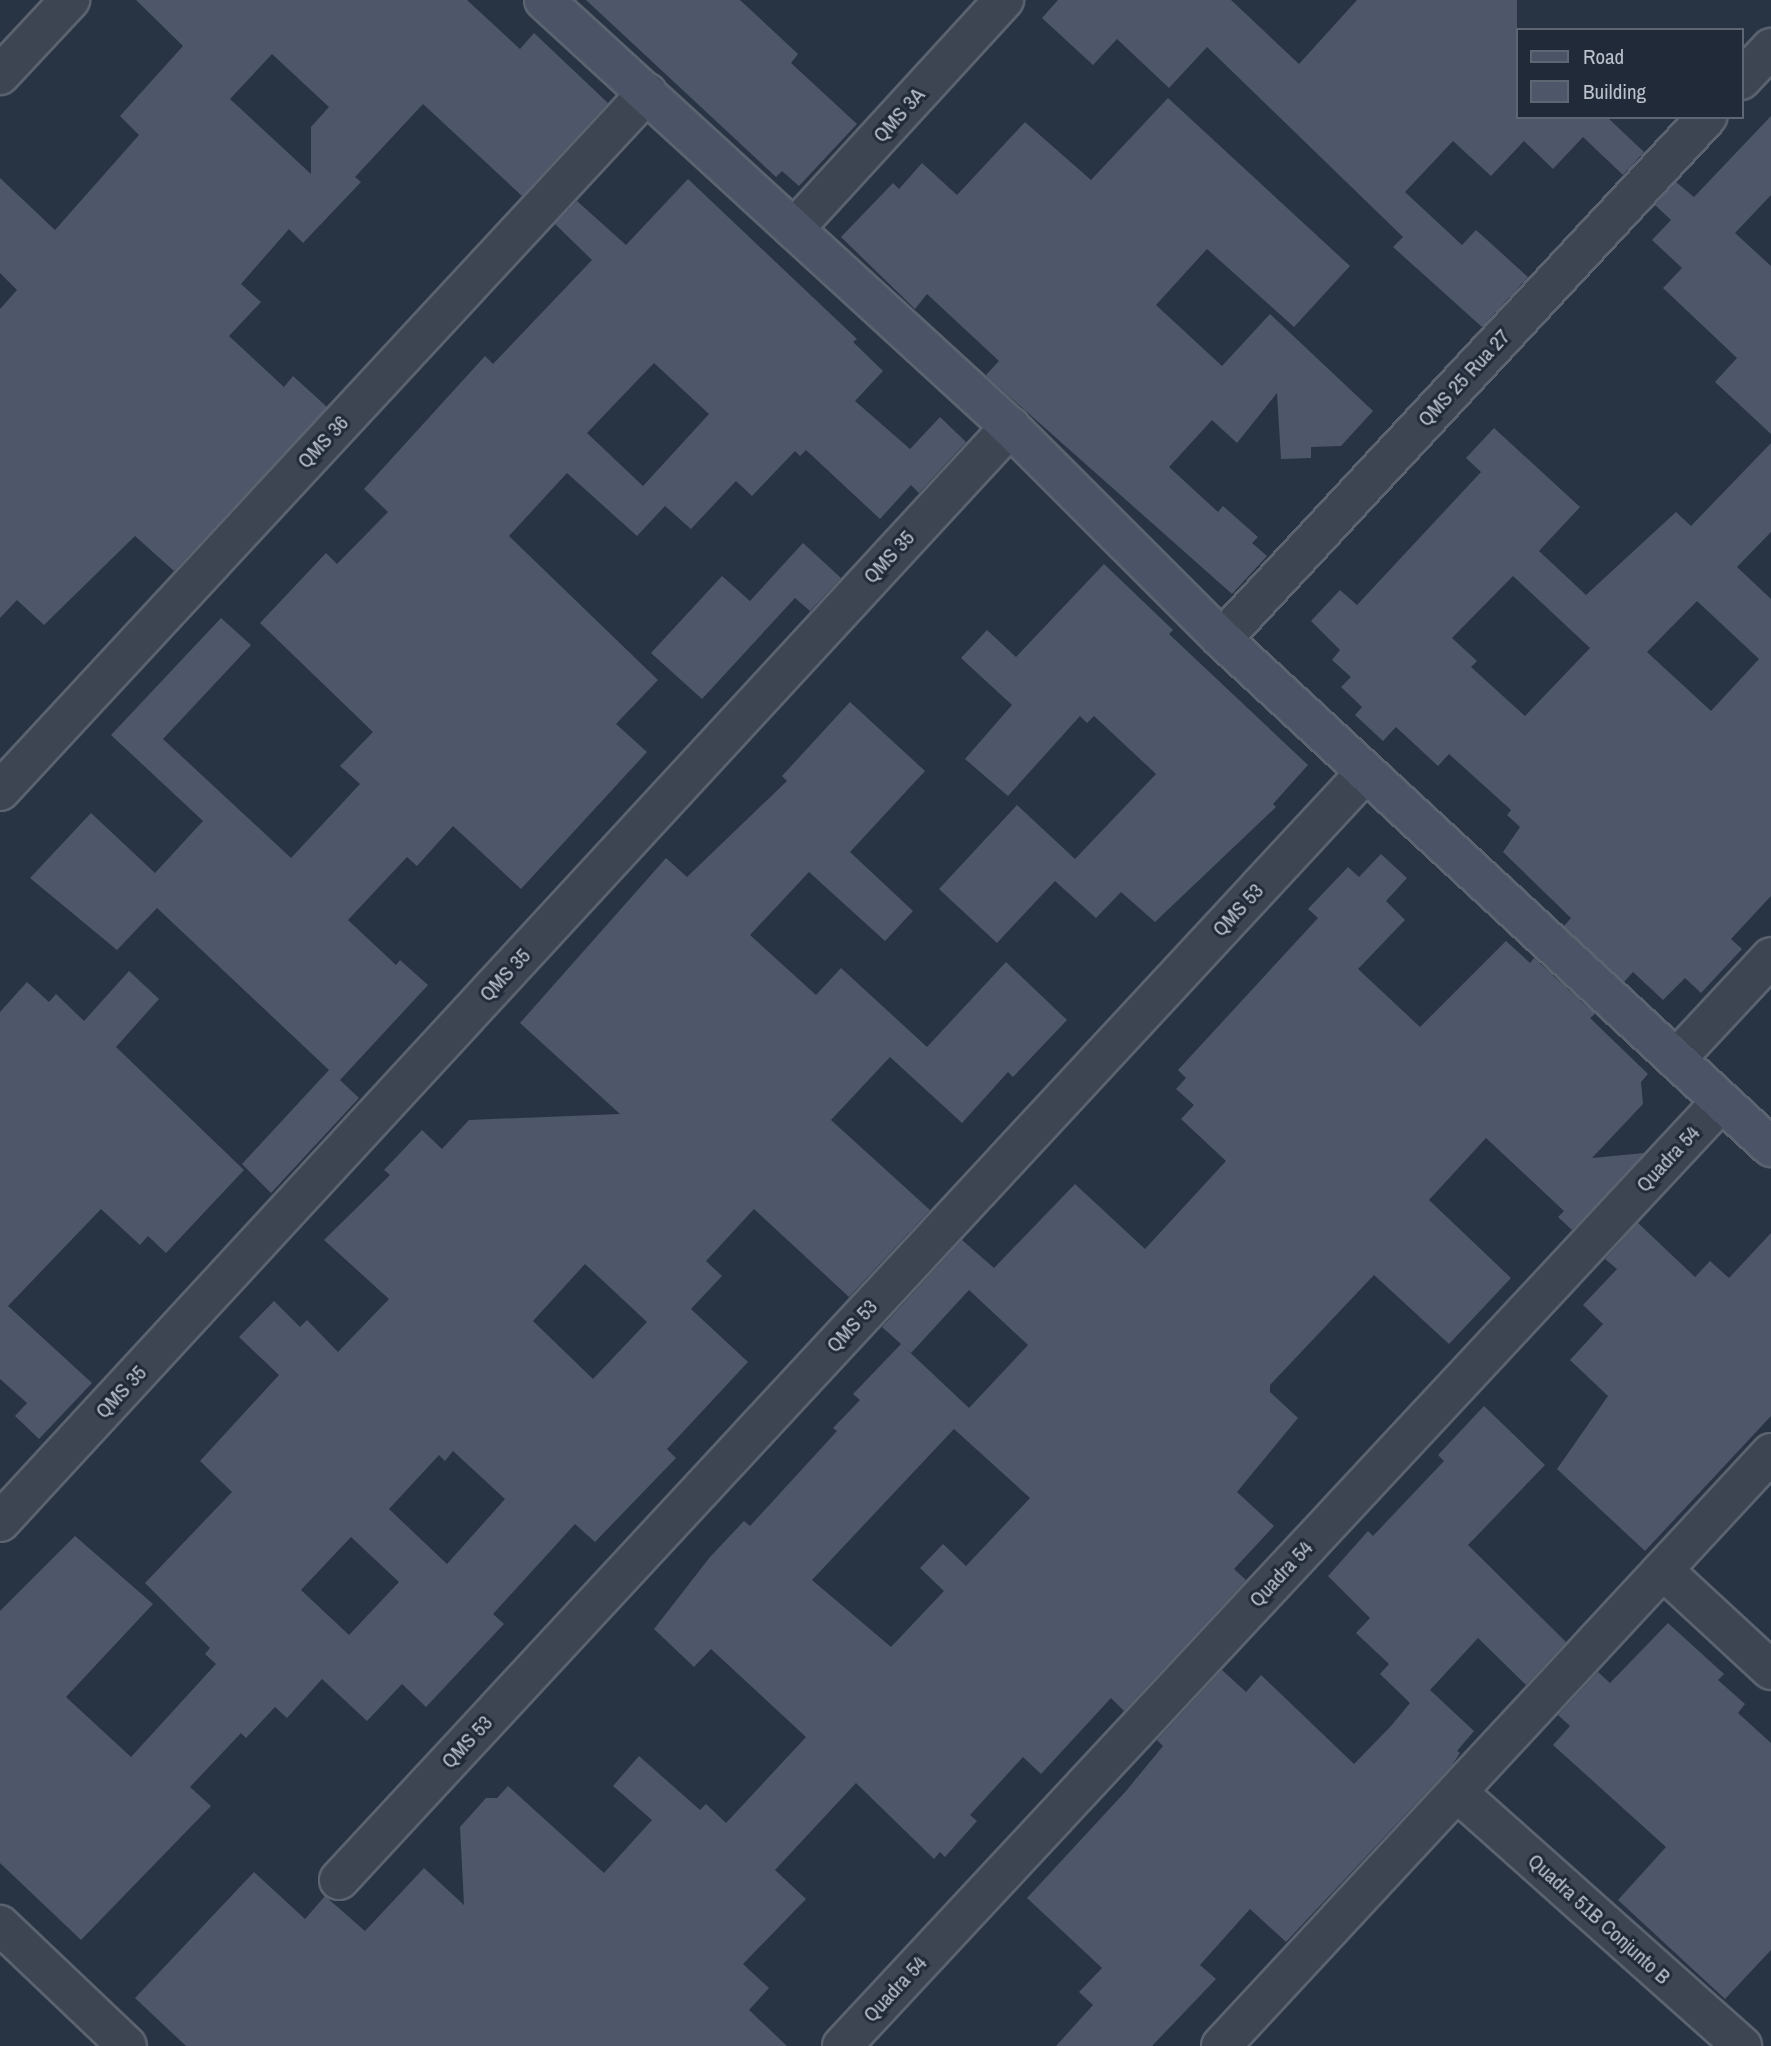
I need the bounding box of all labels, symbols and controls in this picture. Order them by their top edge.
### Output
legend [1516,28,1743,119]
text: Road [1583,42,1624,71]
text: Building [1583,77,1646,106]
street label: QMS 3A [868,82,930,148]
street label: QMS 25 Rua 27 [1413,324,1515,432]
street label: QMS 36 [292,410,354,474]
street label: QMS 35 [858,525,920,589]
street label: QMS 53 [1207,878,1269,942]
street label: QMS 35 [474,943,536,1007]
street label: Quadra 54 [1631,1121,1705,1197]
street label: QMS 53 [821,1294,883,1358]
street label: QMS 35 [90,1360,152,1424]
street label: Quadra 54 [1244,1536,1318,1612]
street label: QMS 53 [436,1710,498,1774]
street label: Quadra 51B Conjunto B [1523,1848,1675,1990]
street label: Quadra 54 [858,1951,932,2027]

